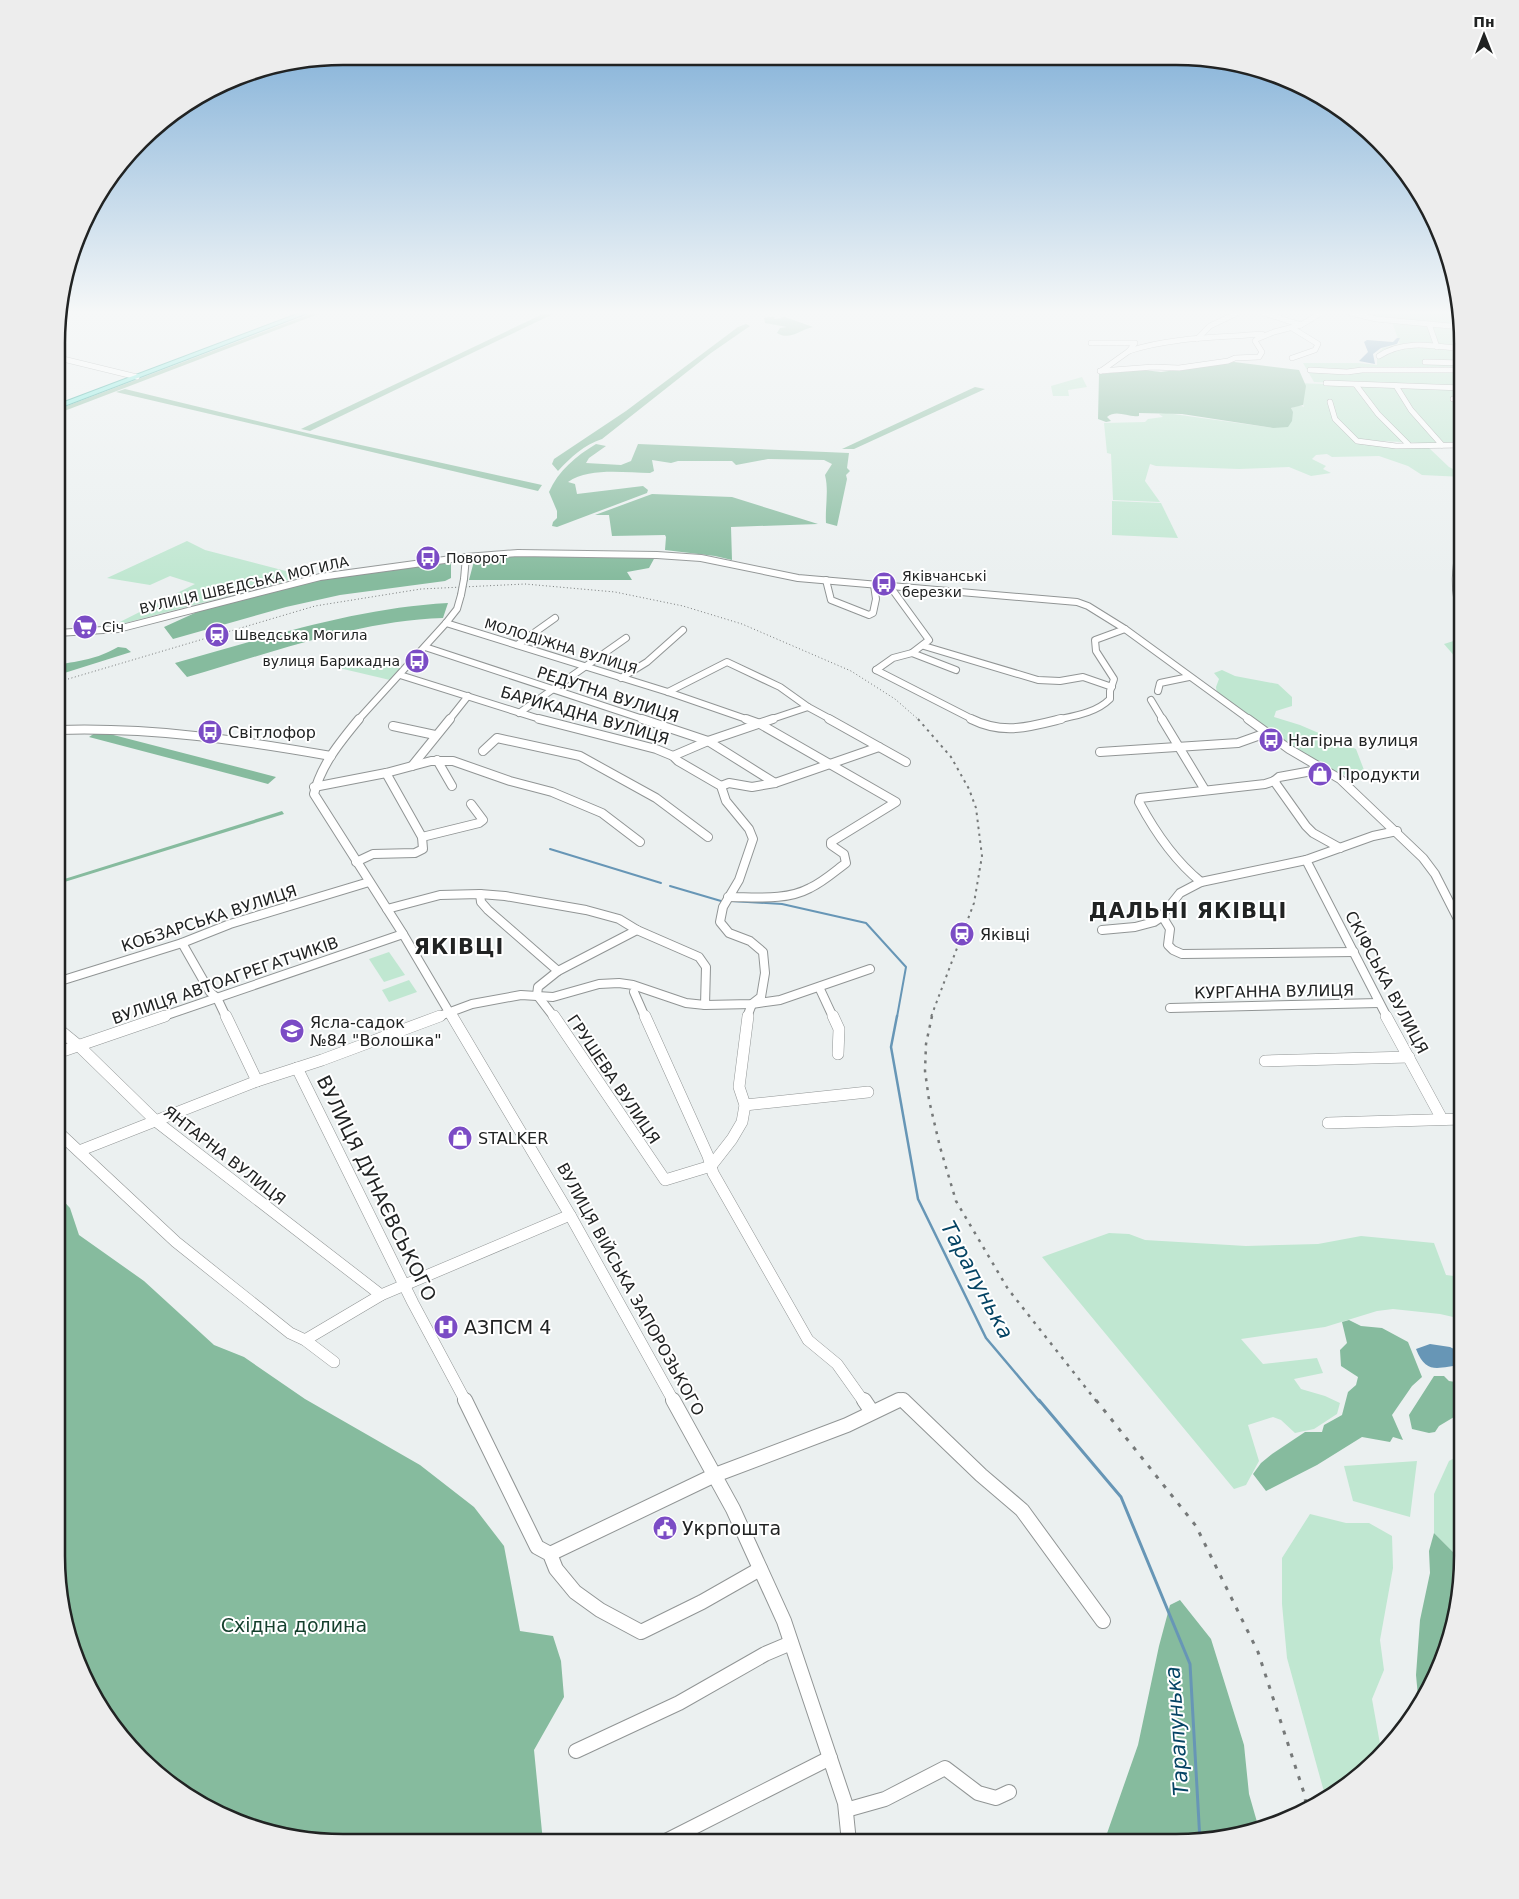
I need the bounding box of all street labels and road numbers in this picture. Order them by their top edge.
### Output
street label: ВУЛИЦЯ ШВЕДСЬКА МОГИЛА [138,553,351,617]
street label: МОЛОДІЖНА ВУЛИЦЯ [483,615,639,677]
street label: РЕДУТНА ВУЛИЦЯ [534,663,681,726]
street label: БАРИКАДНА ВУЛИЦЯ [498,682,671,749]
street label: КОБЗАРСЬКА ВУЛИЦЯ [119,881,299,956]
street label: СКІФСЬКА ВУЛИЦЯ [1341,908,1432,1057]
street label: ВУЛИЦЯ АВТОАГРЕГАТЧИКІВ [109,933,341,1028]
street label: КУРГАННА ВУЛИЦЯ [1194,981,1354,1002]
street label: ГРУШЕВА ВУЛИЦЯ [563,1011,664,1147]
street label: ВУЛИЦЯ ДУНАЄВСЬКОГО [313,1072,441,1304]
street label: ЯНТАРНА ВУЛИЦЯ [160,1102,290,1209]
street label: ВУЛИЦЯ ВІЙСЬКА ЗАПОРОЗЬКОГО [553,1159,708,1419]

